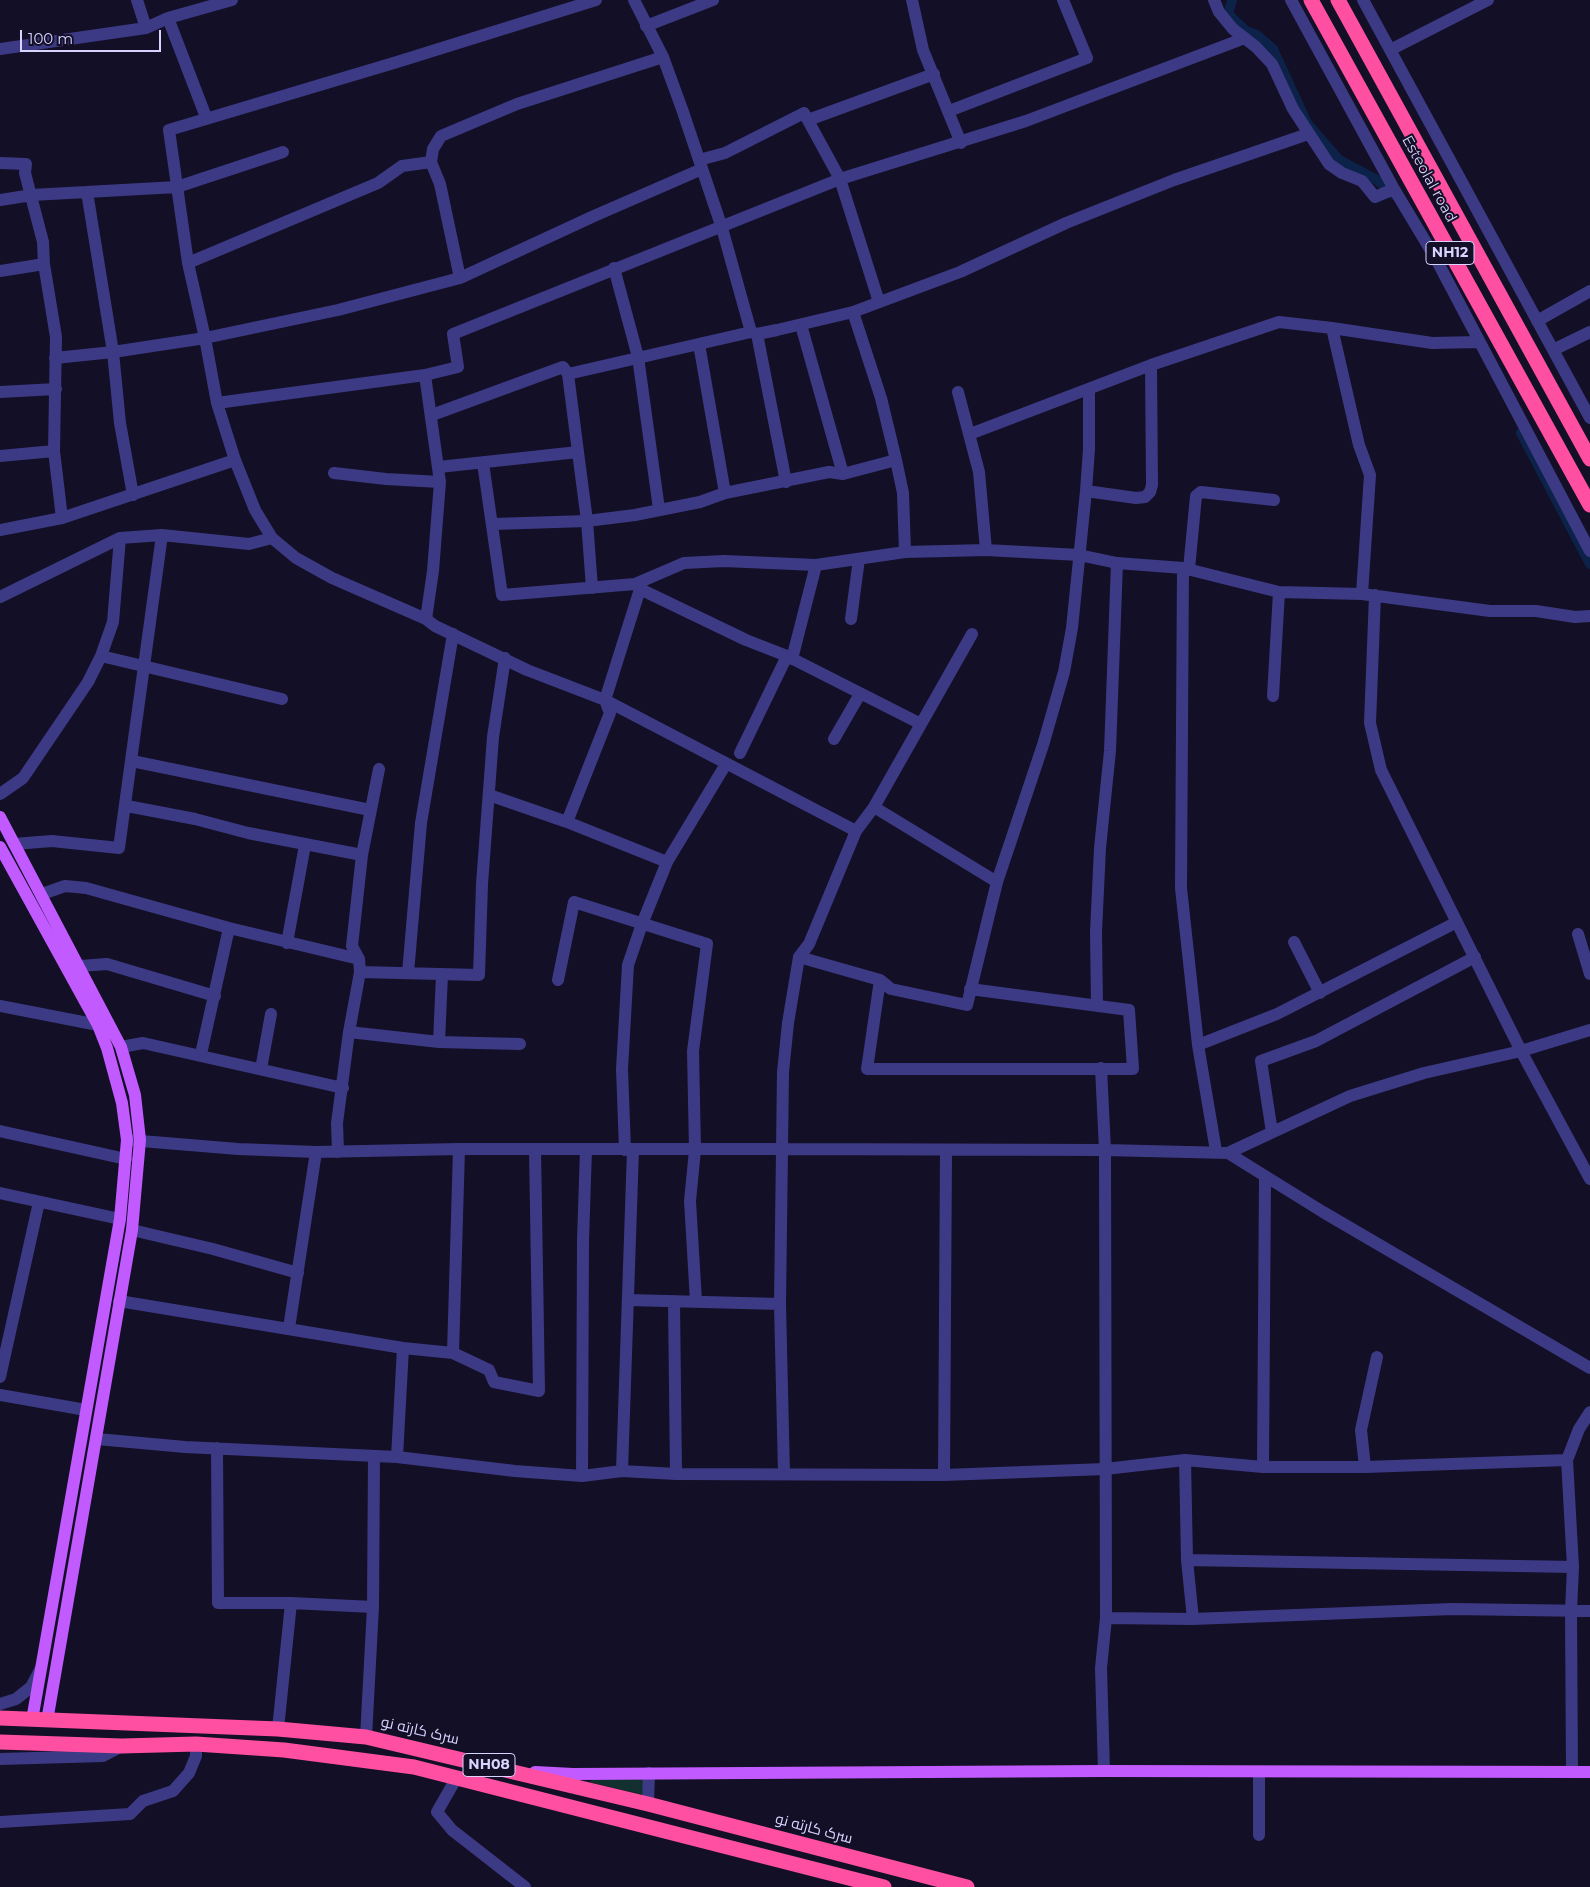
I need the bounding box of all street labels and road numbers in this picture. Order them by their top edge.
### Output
street label: Esteolal road [1398,132,1460,226]
road number: NH12 [1426,242,1474,264]
street label: سرک کارته نو [379,1713,461,1749]
road number: NH08 [463,1754,515,1776]
street label: سرک کارته نو [773,1810,855,1848]

